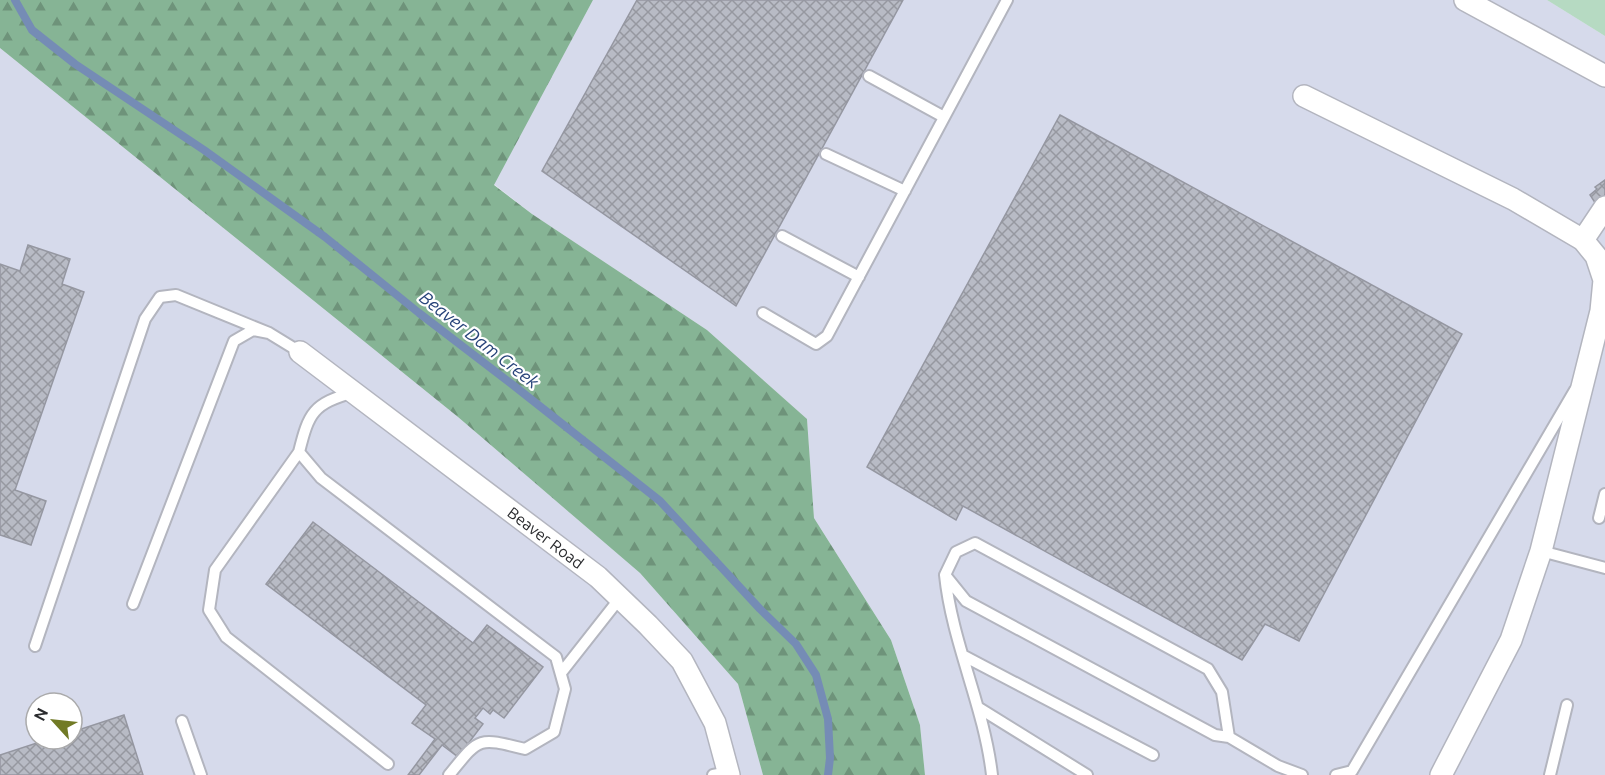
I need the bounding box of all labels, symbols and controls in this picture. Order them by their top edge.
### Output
water label: Beaver Dam Creek [416,286,544,392]
street label: Beaver Road [504,503,587,572]
north arrow [24,691,84,751]
text: N [30,705,51,724]

